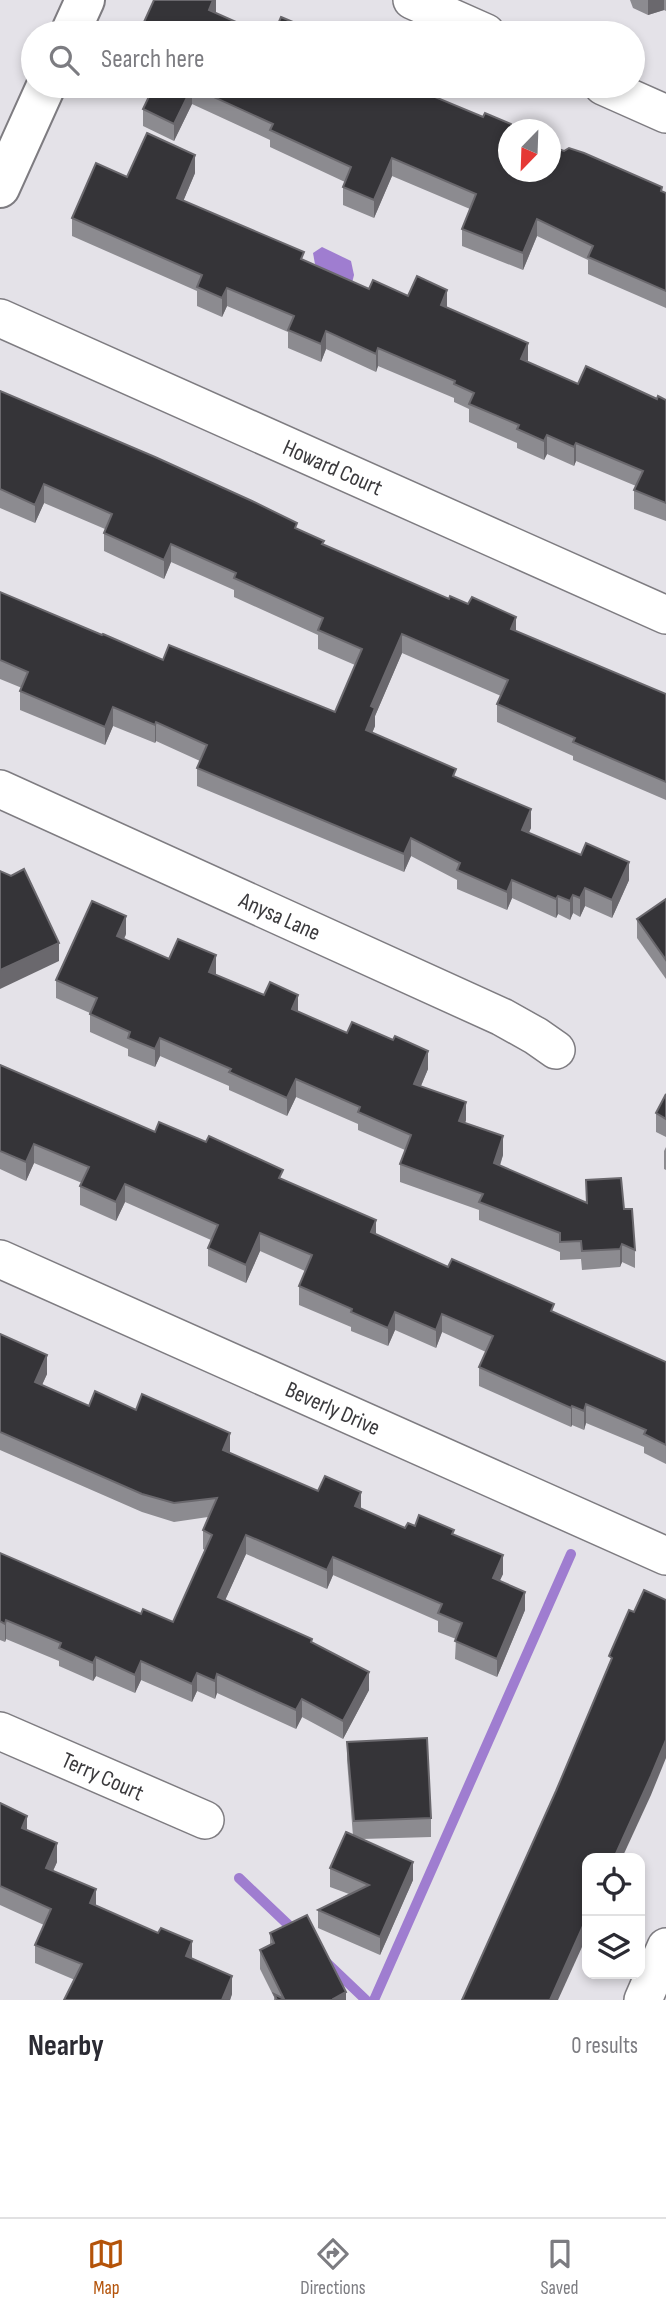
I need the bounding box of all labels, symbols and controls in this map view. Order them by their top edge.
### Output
search box [21,21,645,98]
icon: search [45,41,83,79]
text: Search here [101,44,204,75]
north arrow [498,119,561,182]
street label: Howard Court [278,434,387,502]
street label: Anysa Lane [234,886,325,947]
street label: Beverly Drive [281,1376,384,1442]
street label: Terry Court [57,1746,148,1807]
map controls [582,1853,645,1979]
button: locate [582,1853,645,1916]
button: layers [582,1916,645,1979]
text: Nearby [28,2028,104,2064]
text: 0 results [571,2032,638,2060]
tab: Map [87,2235,125,2300]
tab: Directions [300,2235,366,2300]
tab: Saved [540,2235,579,2300]

